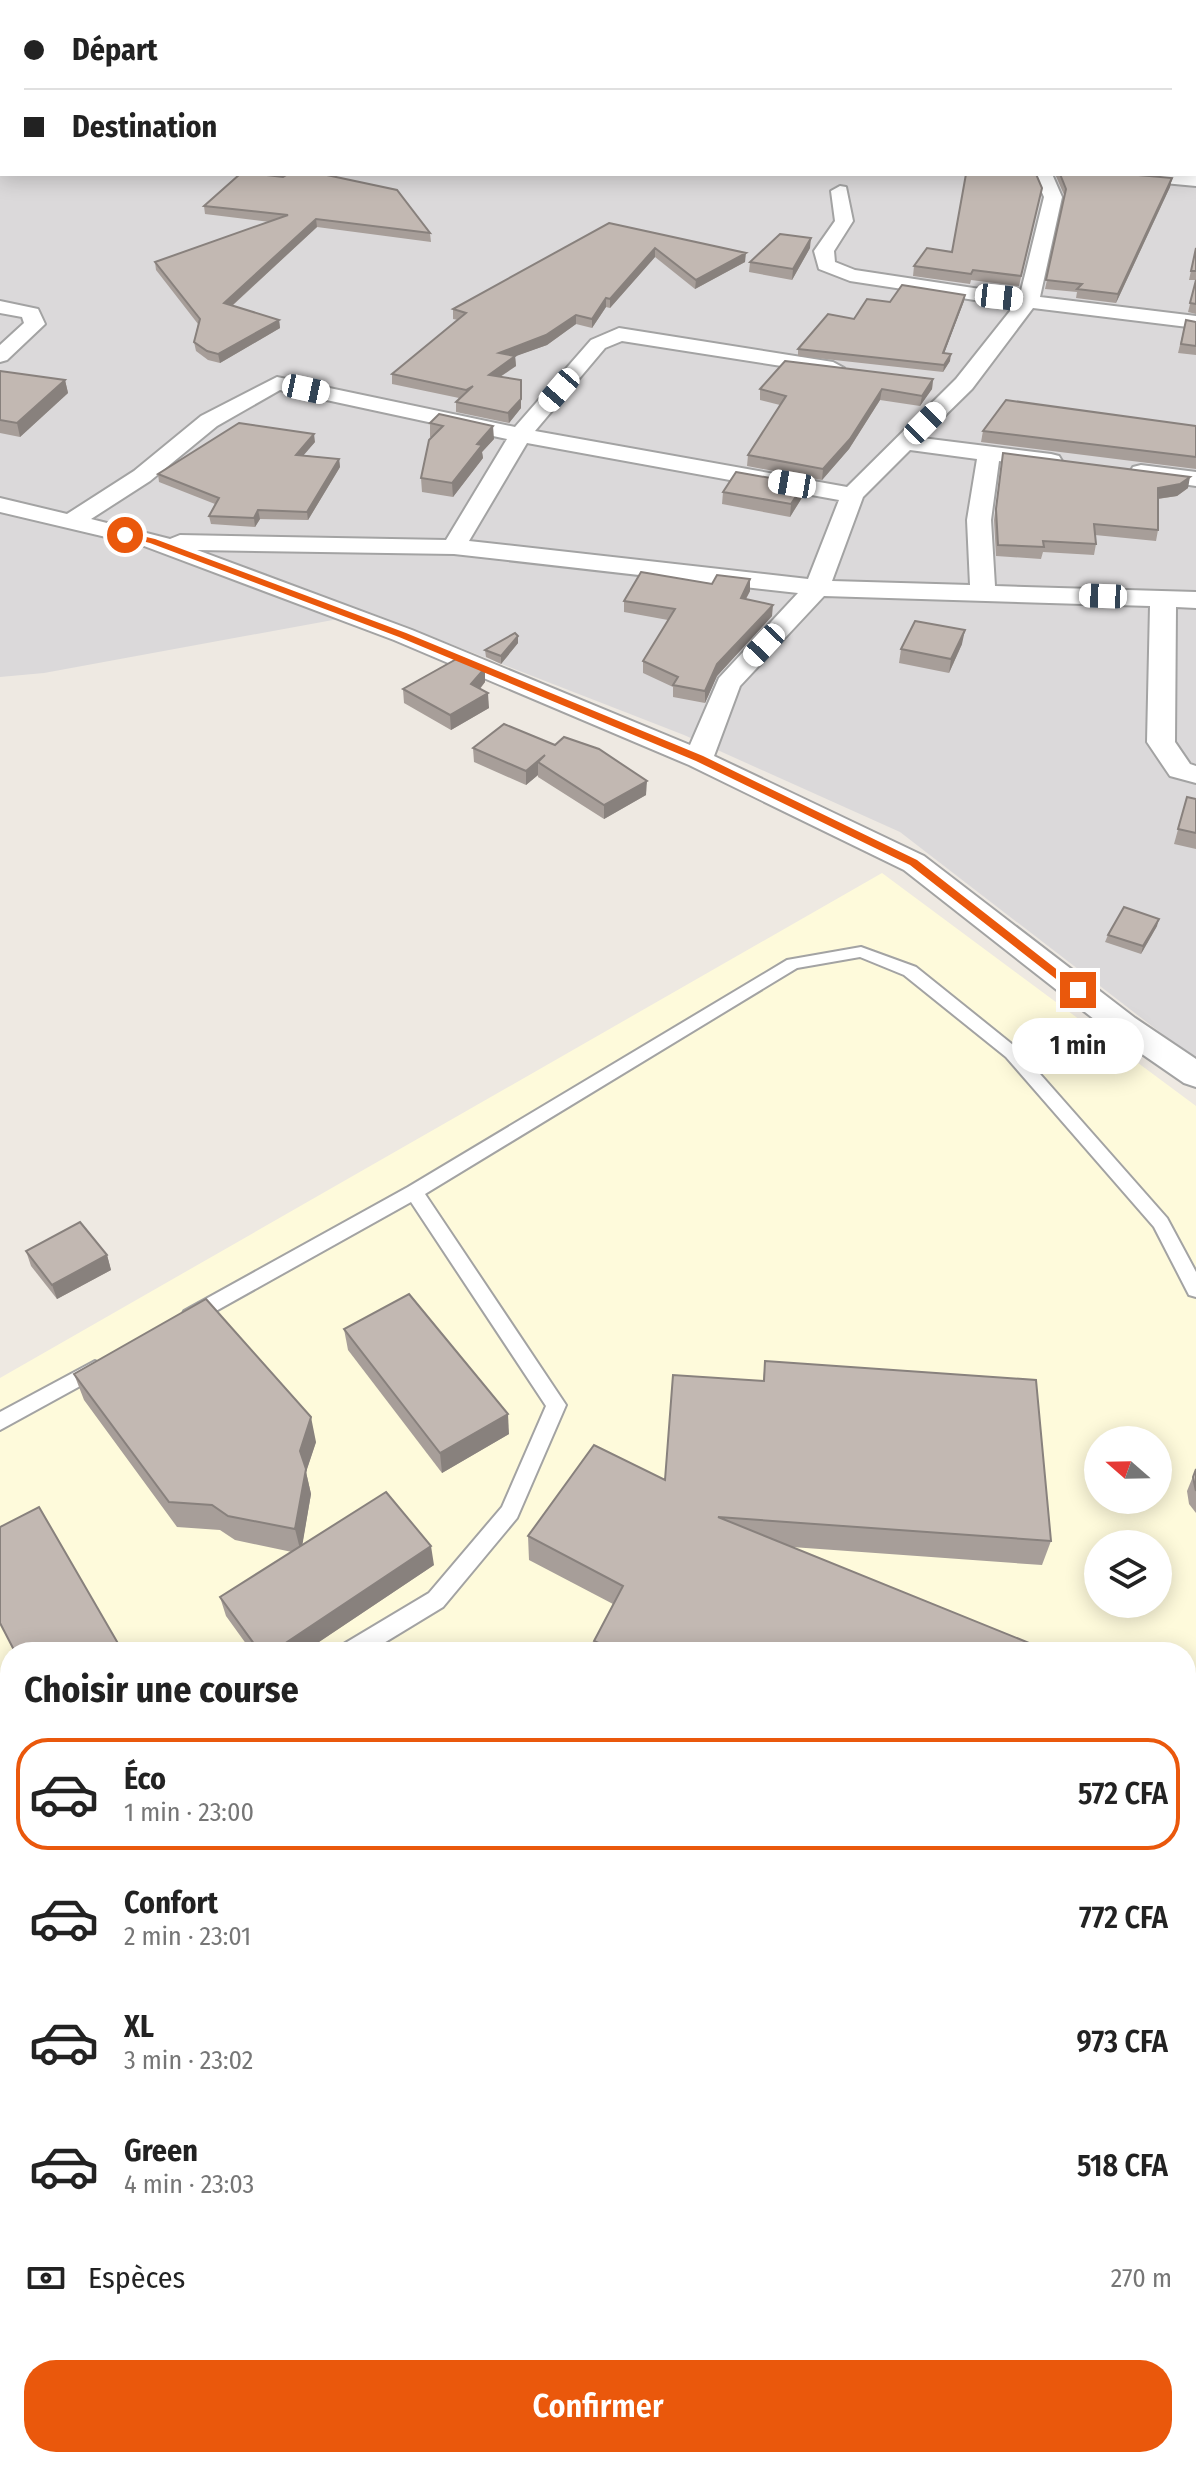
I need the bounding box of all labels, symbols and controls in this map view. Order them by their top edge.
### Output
text: Départ [72,32,158,68]
text: Destination [72,109,217,145]
car [974,283,1024,311]
car [534,364,584,416]
car [280,372,332,406]
car [900,398,950,448]
car [766,468,818,500]
route start [107,517,143,553]
car [1079,583,1127,609]
car [739,619,789,671]
route end [1060,972,1096,1008]
callout: 1 min [1012,1018,1144,1074]
text: 1 min [1050,1030,1106,1061]
north arrow [1084,1426,1172,1514]
map controls [1084,1426,1172,1618]
button: layers [1084,1530,1172,1618]
text: Choisir une course [24,1668,299,1712]
icon: car [28,1758,100,1830]
text: Éco [124,1761,166,1797]
text: 572 CFA [1078,1776,1168,1812]
text: 1 min · 23:00 [124,1797,254,1828]
icon: car [28,1882,100,1954]
text: Confort [124,1885,218,1921]
text: 772 CFA [1079,1900,1168,1936]
text: 2 min · 23:01 [124,1921,251,1952]
icon: car [28,2006,100,2078]
text: XL [124,2009,154,2045]
text: 973 CFA [1077,2024,1168,2060]
text: 3 min · 23:02 [124,2045,253,2076]
icon: car [28,2130,100,2202]
text: Green [124,2133,198,2169]
text: 518 CFA [1077,2148,1168,2184]
text: 4 min · 23:03 [124,2169,254,2200]
icon: cash [24,2256,68,2300]
text: Espèces [88,2260,185,2296]
text: 270 m [1111,2263,1172,2294]
button: Confirmer [24,2360,1172,2452]

